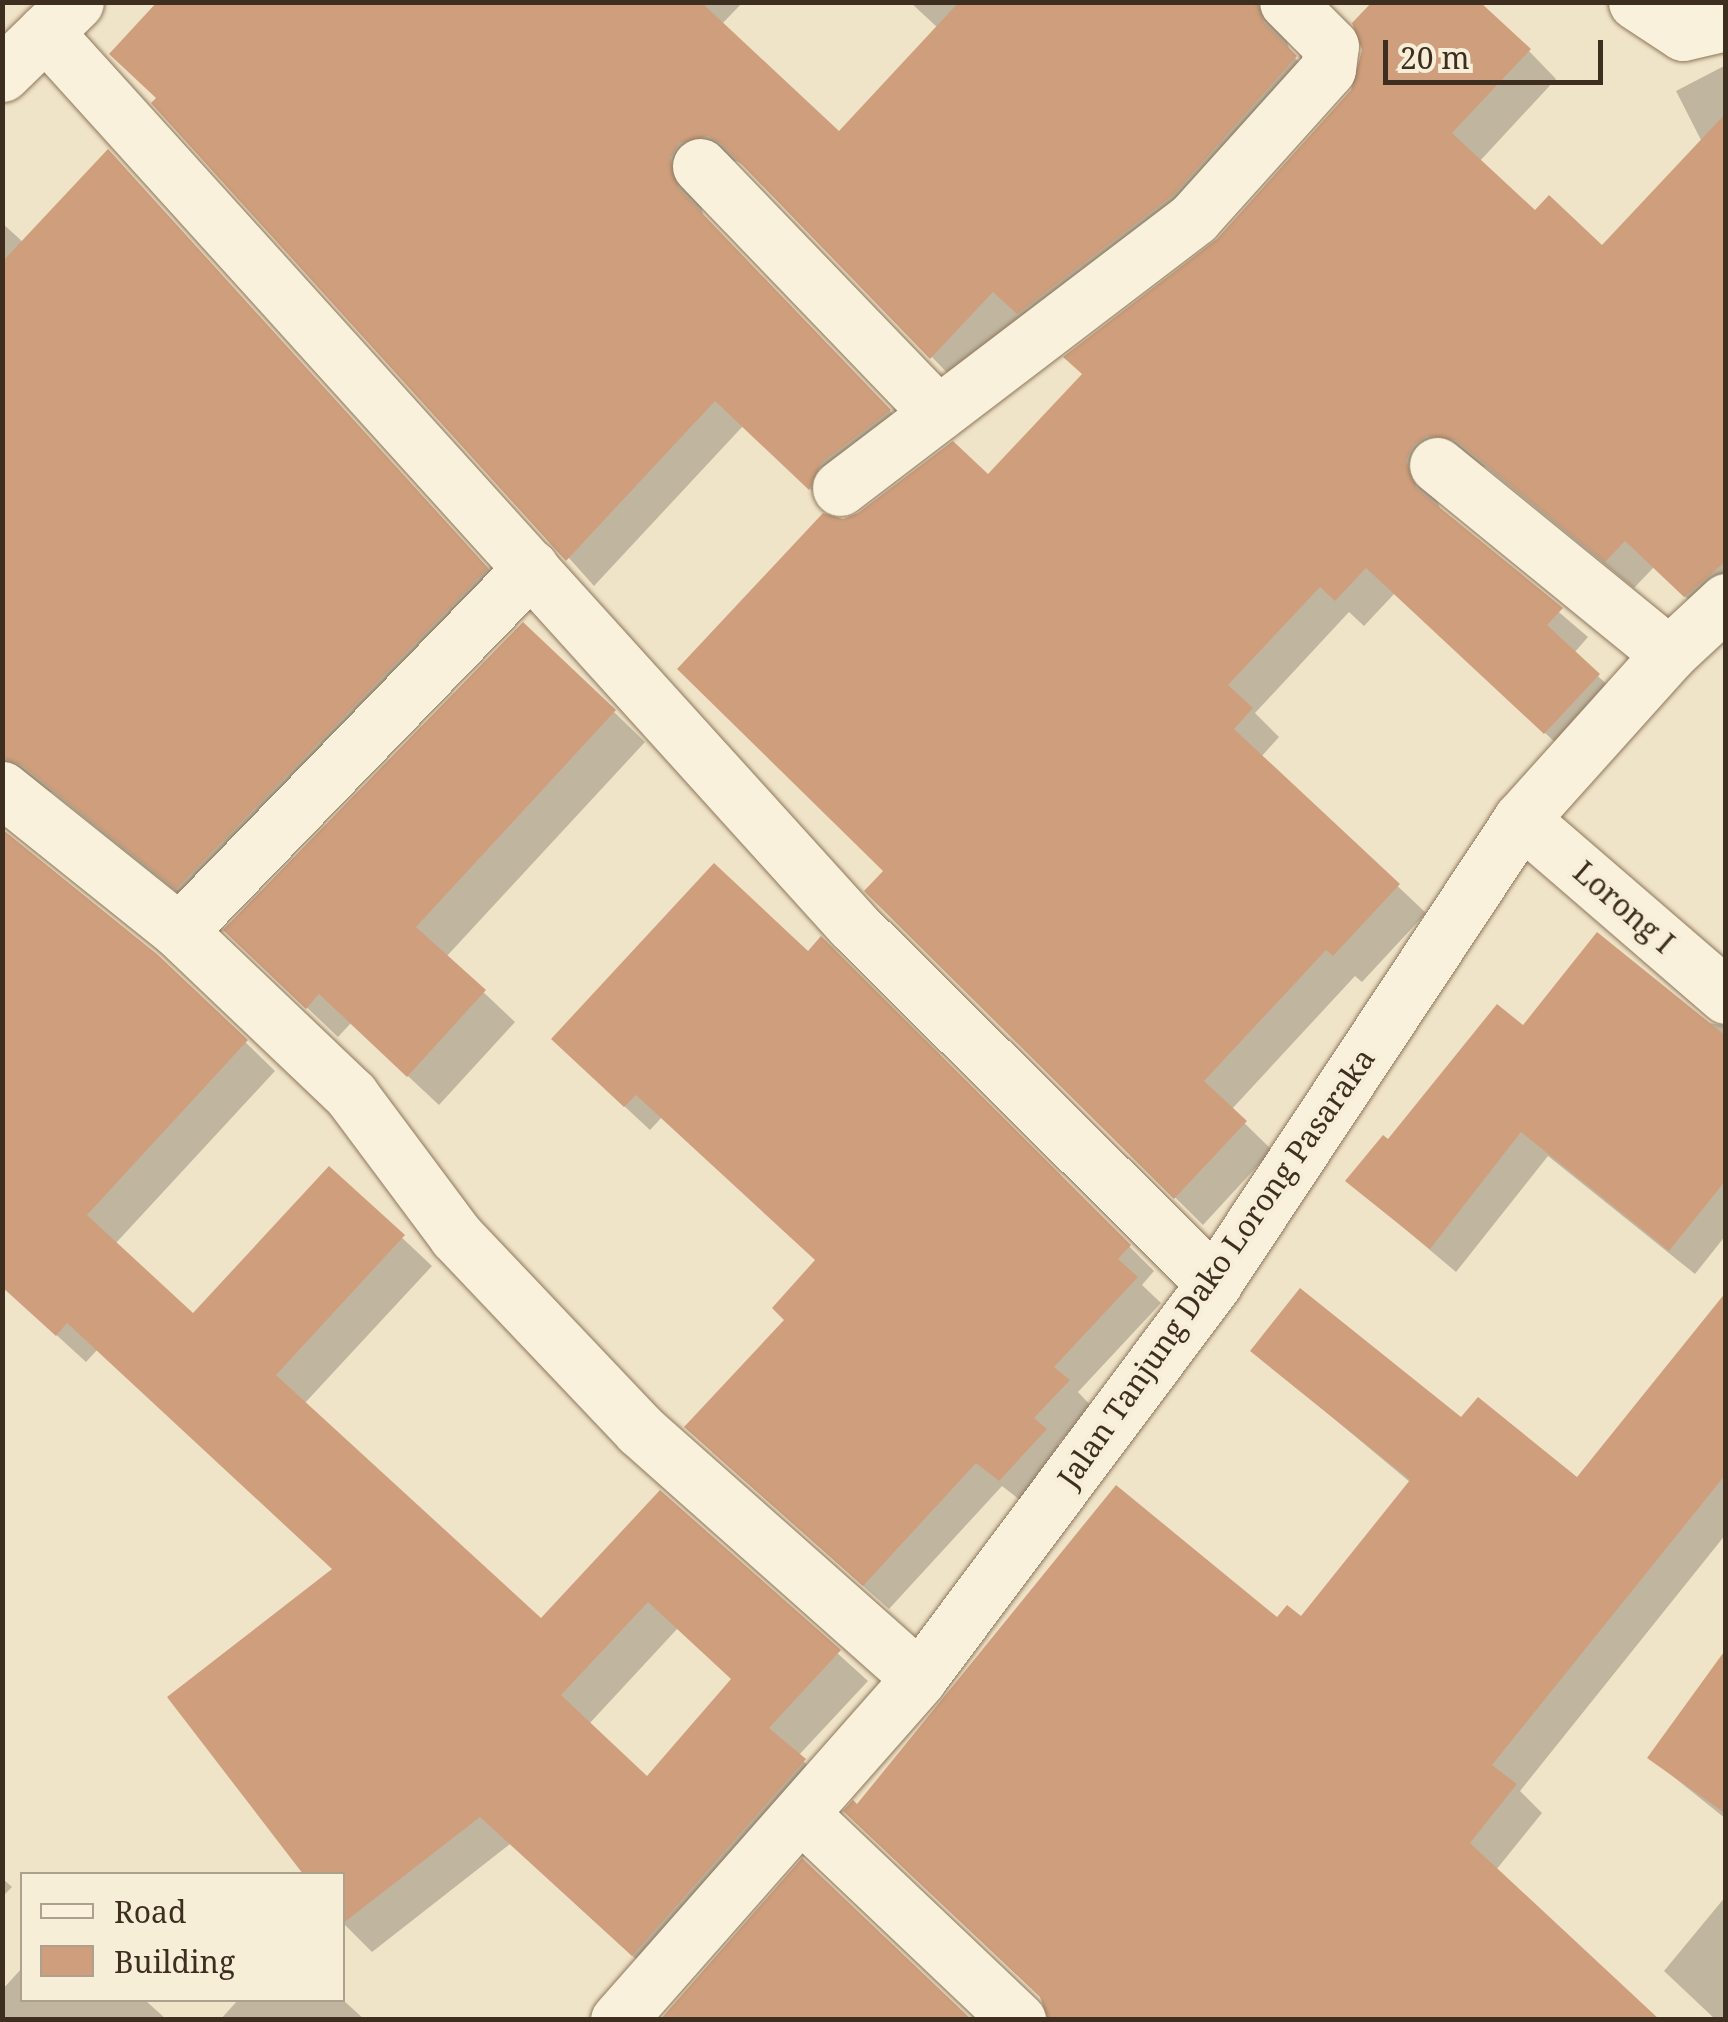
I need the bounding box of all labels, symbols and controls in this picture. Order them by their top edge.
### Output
scale bar [1388,20,1608,82]
text: 20 m [1400,37,1470,78]
street label: Lorong I [1566,853,1682,961]
street label: Jalan Tanjung Dako Lorong Pasaraka [1050,1042,1382,1494]
legend [20,1872,345,2002]
text: Road [114,1891,186,1932]
text: Building [114,1941,235,1982]

